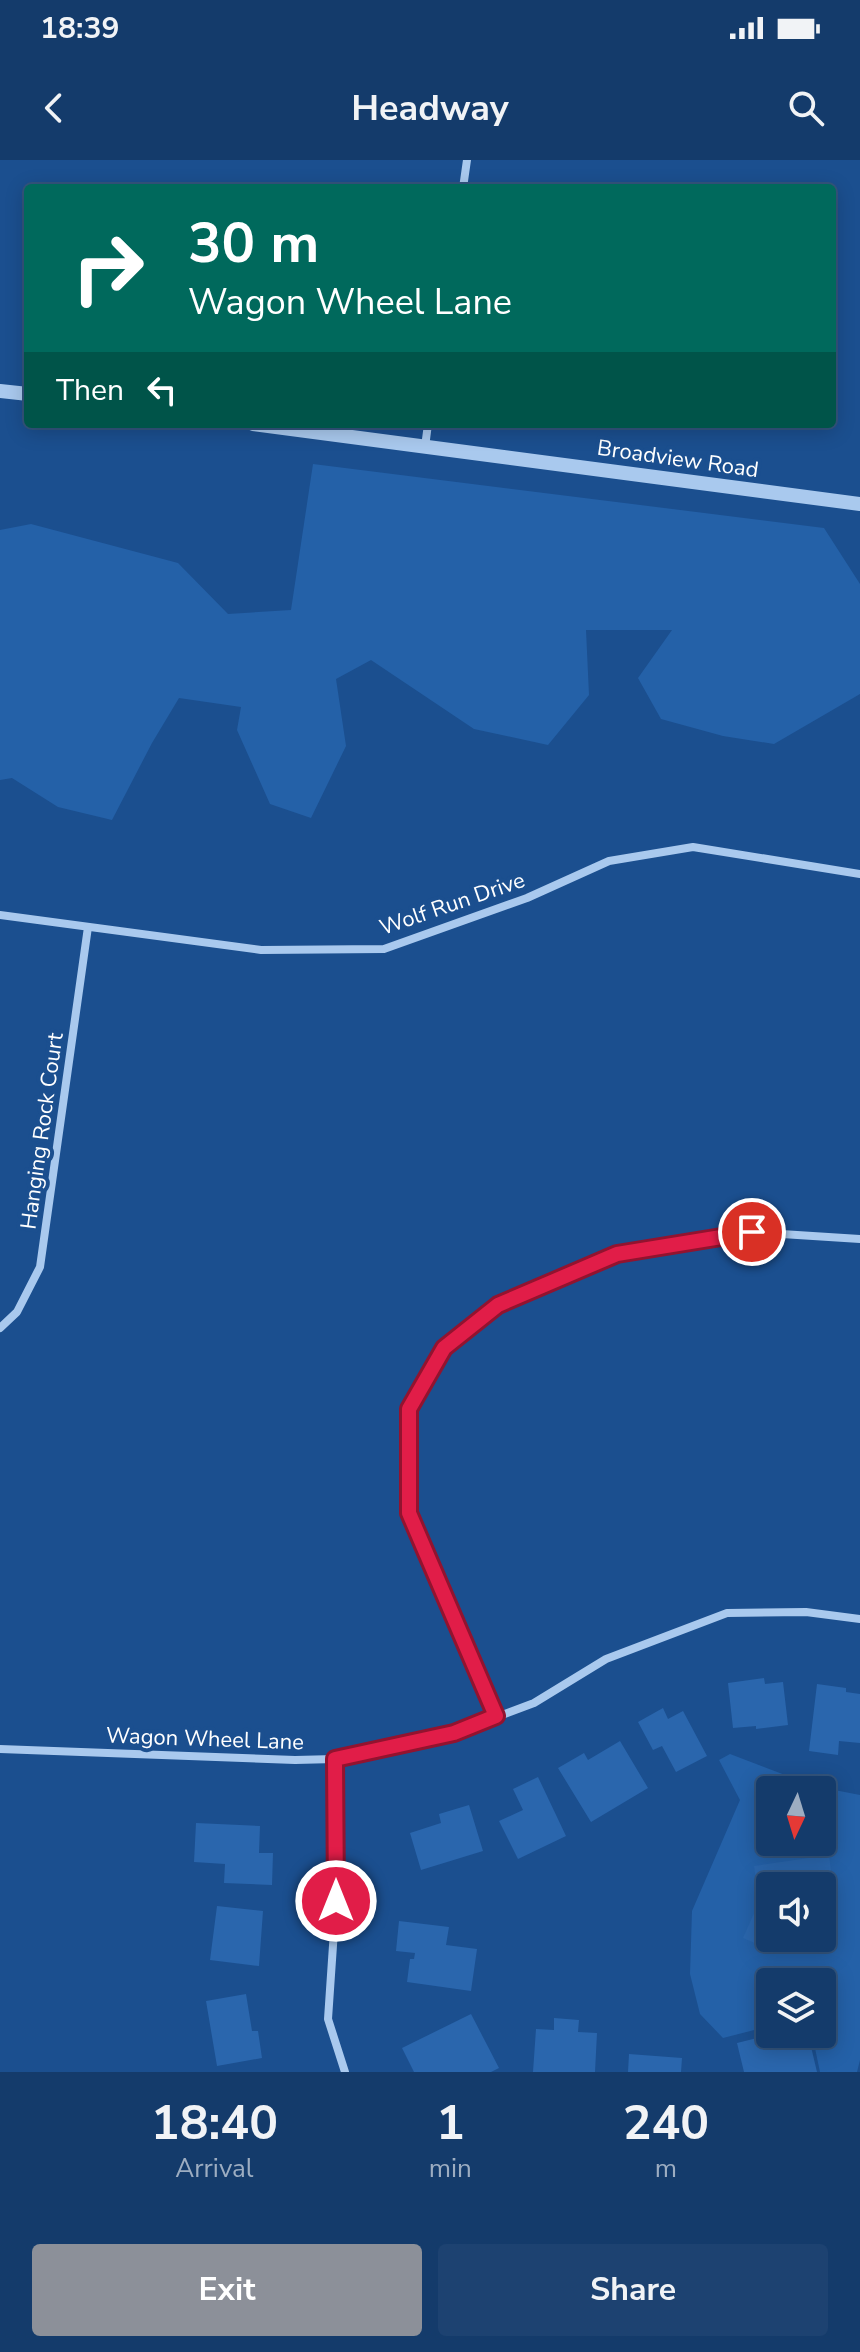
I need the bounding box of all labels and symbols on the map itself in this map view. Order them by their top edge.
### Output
street label: Broadview Road [595,433,760,485]
street label: Wolf Run Drive [376,865,529,943]
street label: Hanging Rock Court [13,1031,71,1231]
pin [718,1198,786,1266]
street label: Wagon Wheel Lane [106,1721,304,1757]
north arrow [756,1776,836,1856]
position arrow [294,1859,378,1943]

